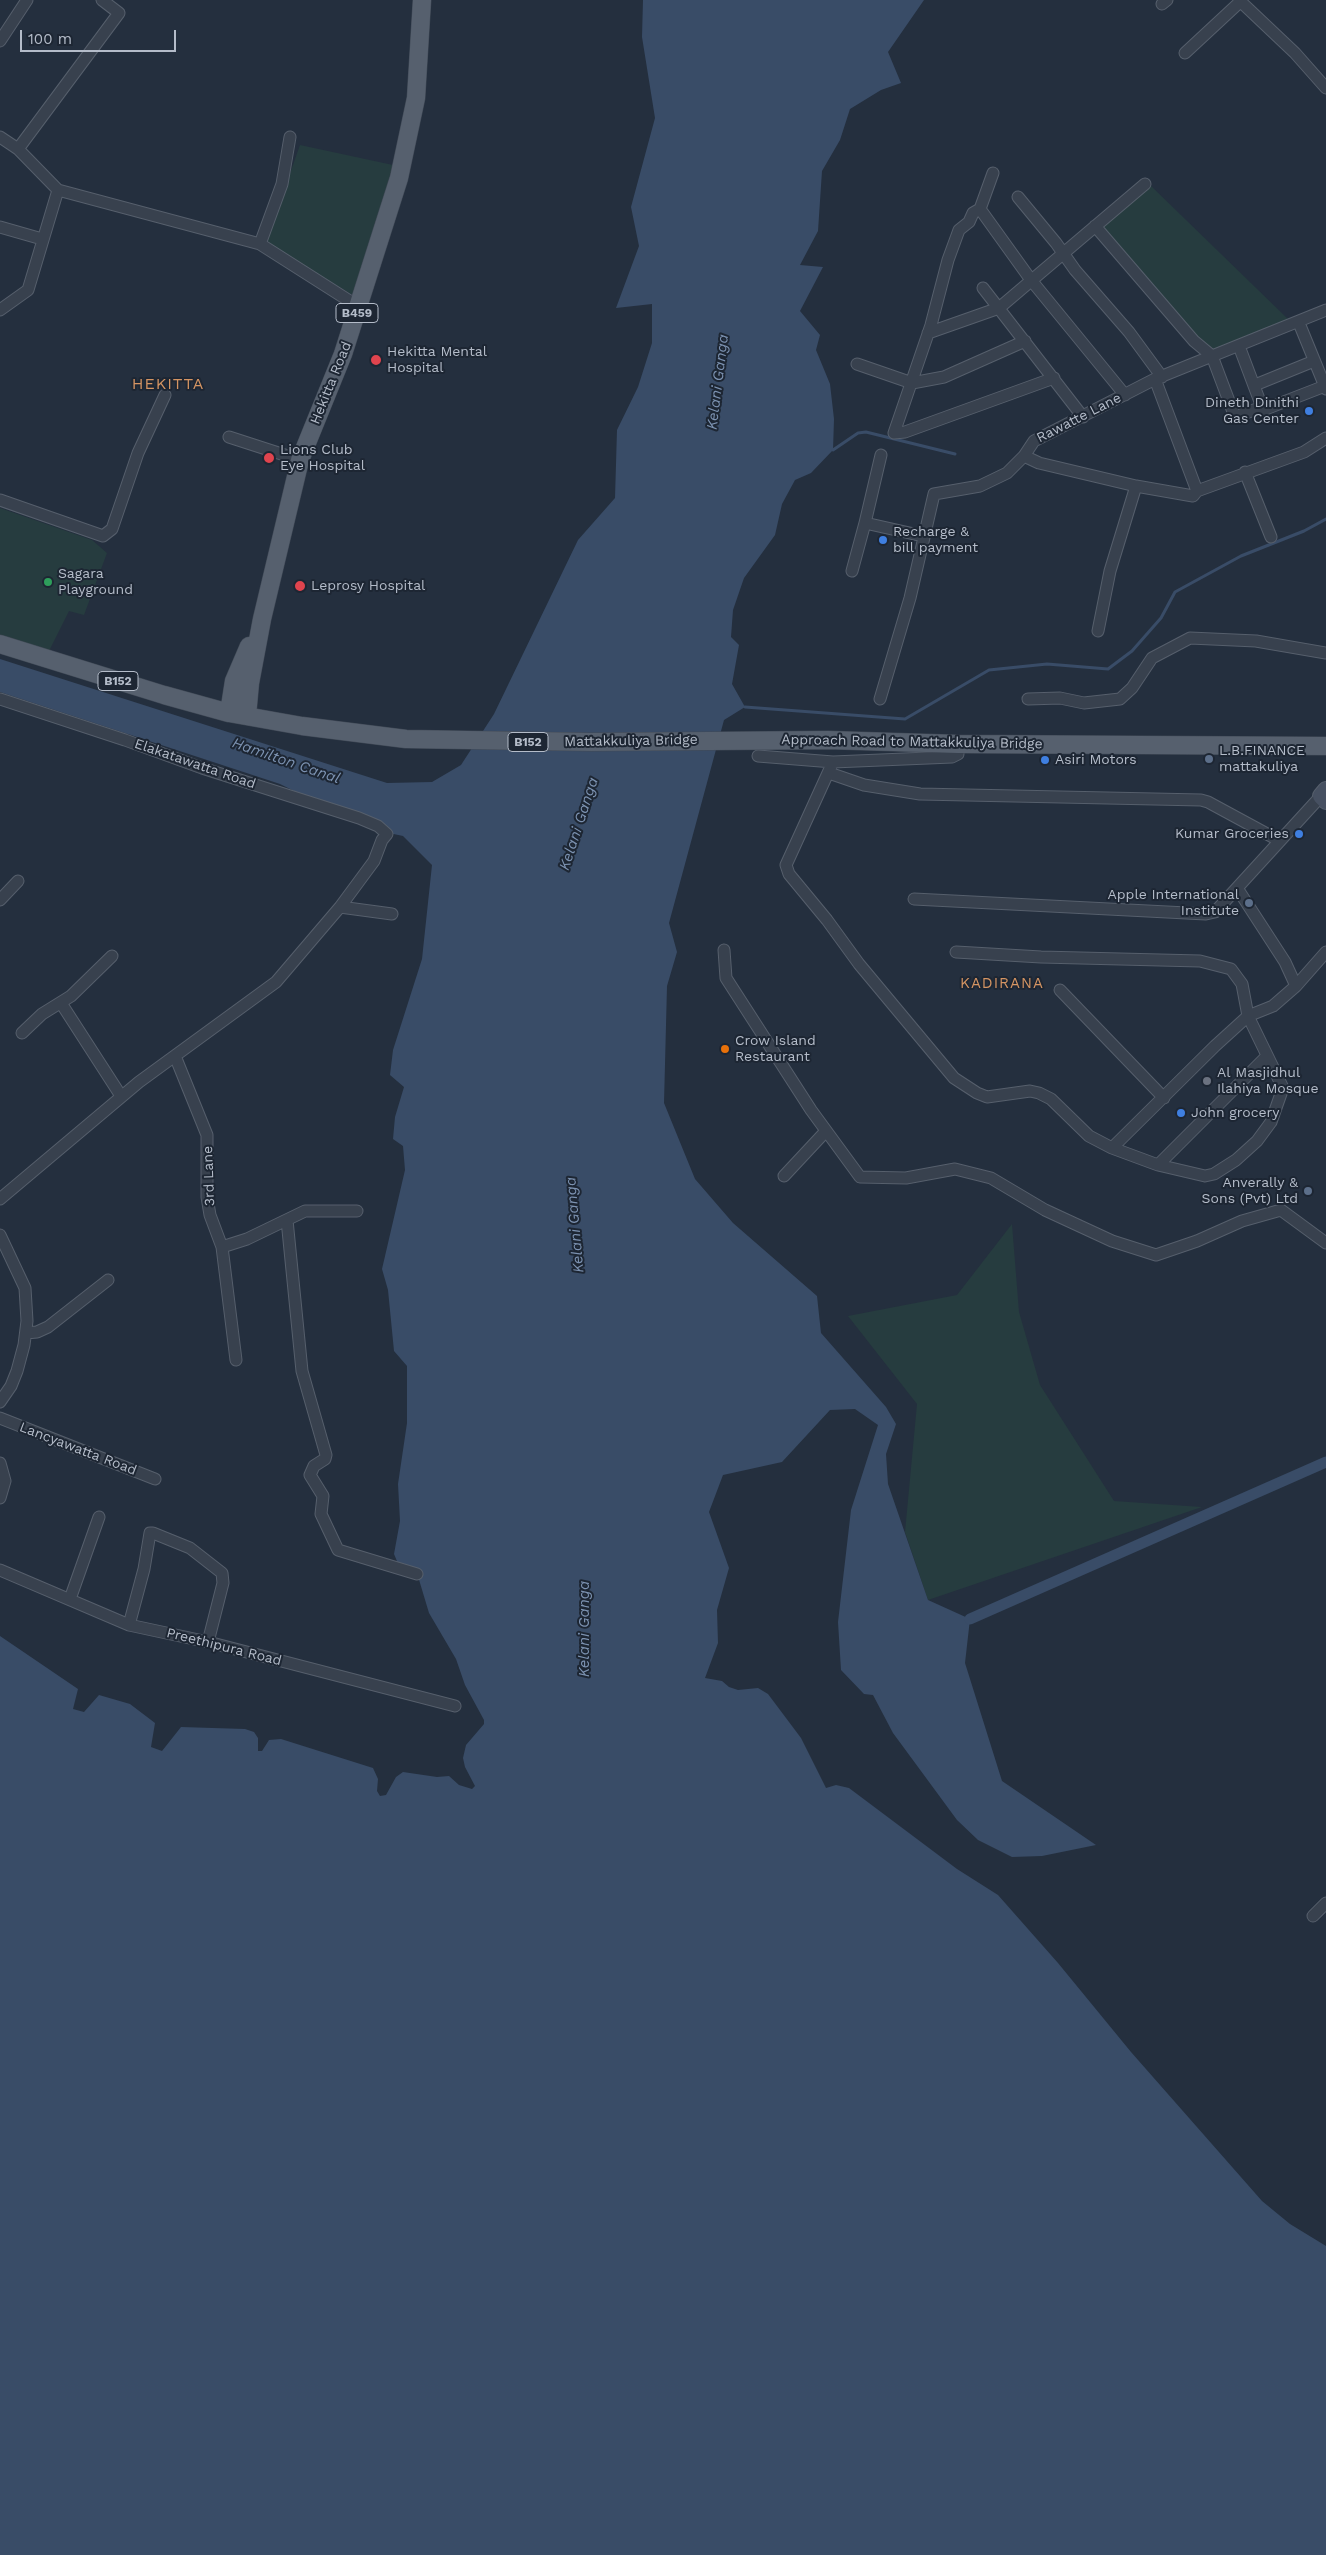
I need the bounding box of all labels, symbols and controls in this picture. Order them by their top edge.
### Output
scale bar [22,20,179,52]
text: 100 m [28,30,72,48]
road number: B459 [336,304,378,322]
water label: Kelani Ganga [703,333,733,431]
street label: Hekitta Road [307,339,355,427]
place label: Hekitta Mental Hospital [387,344,487,377]
marker: Hekitta Mental Hospital [369,353,383,367]
district label: HEKITTA [131,374,205,394]
street label: Rawatte Lane [1034,389,1124,447]
place label: Dineth Dinithi Gas Center [1205,395,1299,428]
marker: Dineth Dinithi Gas Center [1303,405,1315,417]
place label: Lions Club Eye Hospital [280,442,365,474]
marker: Lions Club Eye Hospital [262,451,276,465]
place label: Recharge & bill payment [893,524,978,556]
marker: Recharge & bill payment [877,534,889,546]
place label: Sagara Playground [58,566,133,598]
marker: Sagara Playground [42,576,54,588]
place label: Leprosy Hospital [311,578,425,594]
marker: Leprosy Hospital [293,579,307,593]
road number: B152 [98,671,138,690]
street label: Mattakkuliya Bridge [564,731,698,751]
street label: Approach Road to Mattakkuliya Bridge [781,731,1043,753]
road number: B152 [508,732,548,752]
water label: Hamilton Canal [230,734,342,788]
street label: Elakatawatta Road [132,735,258,793]
place label: L.B.FINANCE mattakuliya [1219,743,1305,776]
place label: Asiri Motors [1055,752,1137,768]
marker: L.B.FINANCE mattakuliya [1203,753,1215,765]
marker: Asiri Motors [1039,754,1051,766]
water label: Kelani Ganga [556,775,602,873]
place label: Kumar Groceries [1175,826,1289,842]
marker: Kumar Groceries [1293,828,1305,840]
place label: Apple International Institute [1108,887,1239,920]
marker: Apple International Institute [1243,897,1255,909]
district label: KADIRANA [959,975,1045,993]
place label: Crow Island Restaurant [735,1033,816,1066]
marker: Crow Island Restaurant [719,1043,731,1055]
place label: Al Masjidhul Ilahiya Mosque [1217,1065,1319,1098]
marker: Al Masjidhul Ilahiya Mosque [1201,1075,1213,1087]
place label: John grocery [1191,1105,1280,1121]
marker: John grocery [1175,1107,1187,1119]
street label: 3rd Lane [200,1146,218,1206]
place label: Anverally & Sons (Pvt) Ltd [1202,1175,1298,1208]
water label: Kelani Ganga [562,1176,588,1274]
marker: Anverally & Sons (Pvt) Ltd [1302,1185,1314,1197]
street label: Lancyawatta Road [17,1419,139,1479]
water label: Kelani Ganga [576,1581,594,1677]
street label: Preethipura Road [165,1625,283,1669]

